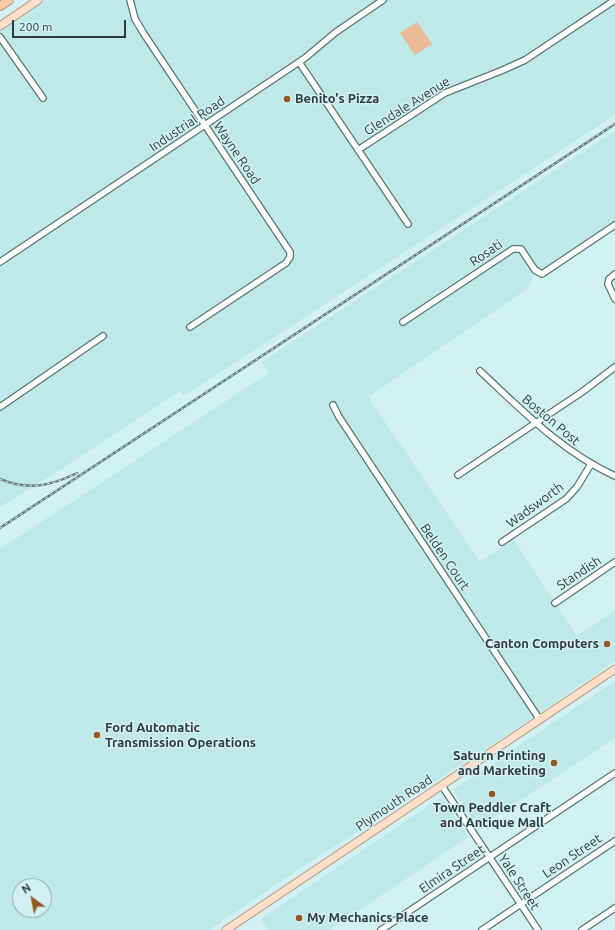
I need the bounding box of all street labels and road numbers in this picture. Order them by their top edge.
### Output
street label: Glendale Avenue [361,73,453,139]
street label: Industrial Road [146,93,228,155]
street label: Wayne Road [210,119,264,187]
street label: Rosati [467,236,505,270]
street label: Boston Post [519,391,583,449]
street label: Wadsworth [503,479,567,531]
street label: Belden Court [417,521,473,593]
street label: Standish [554,553,604,593]
street label: Plymouth Road [353,772,435,834]
street label: Leon Street [539,830,605,882]
street label: Elmira Street [416,841,488,897]
street label: Yale Street [495,851,543,913]

